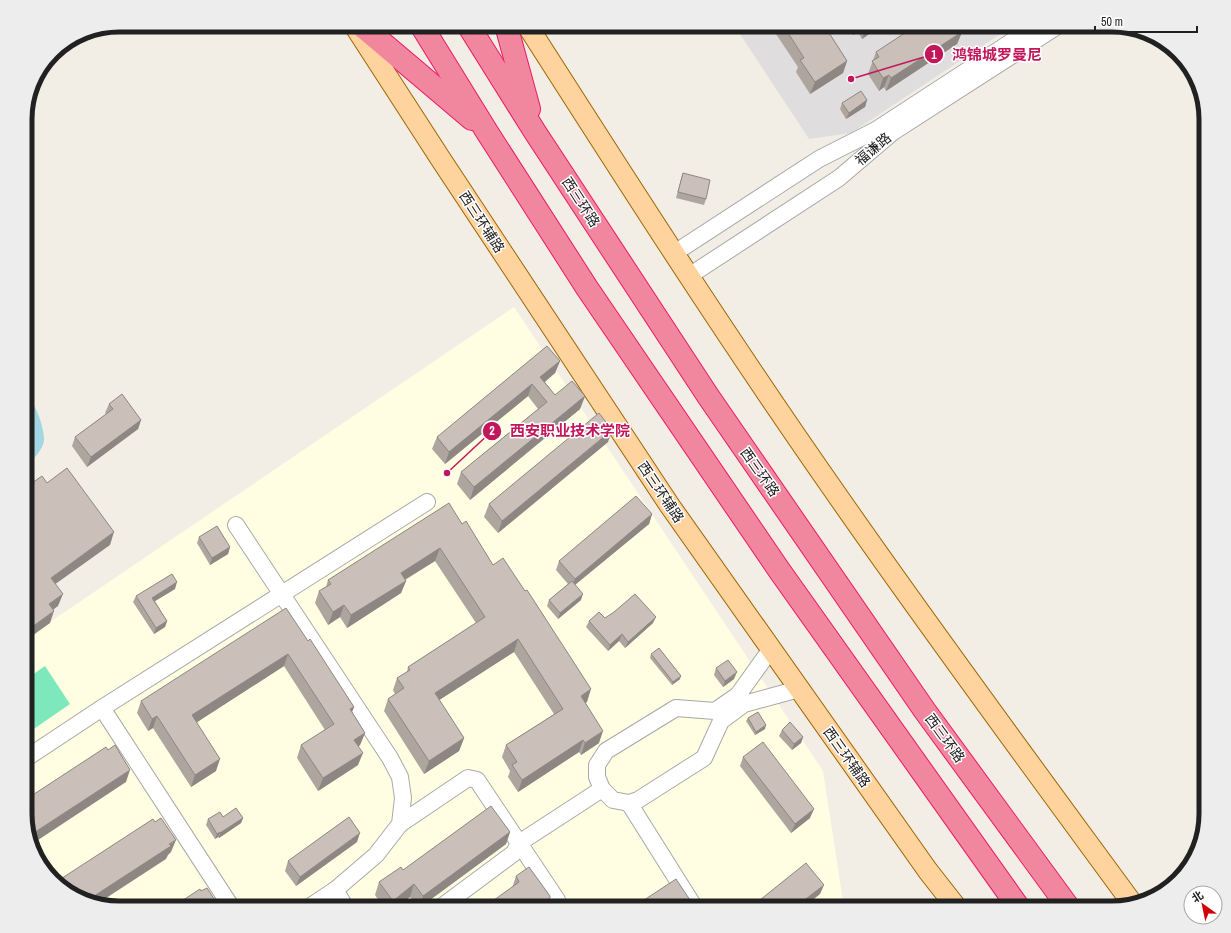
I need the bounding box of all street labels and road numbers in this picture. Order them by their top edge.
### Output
street label: 福谦路 [851,129,895,169]
street label: 西三环路 [558,174,604,230]
street label: 西三环辅路 [455,188,509,256]
street label: 西三环路 [737,444,783,500]
street label: 西三环辅路 [634,458,688,526]
street label: 西三环路 [921,710,969,766]
street label: 西三环辅路 [820,723,874,791]

